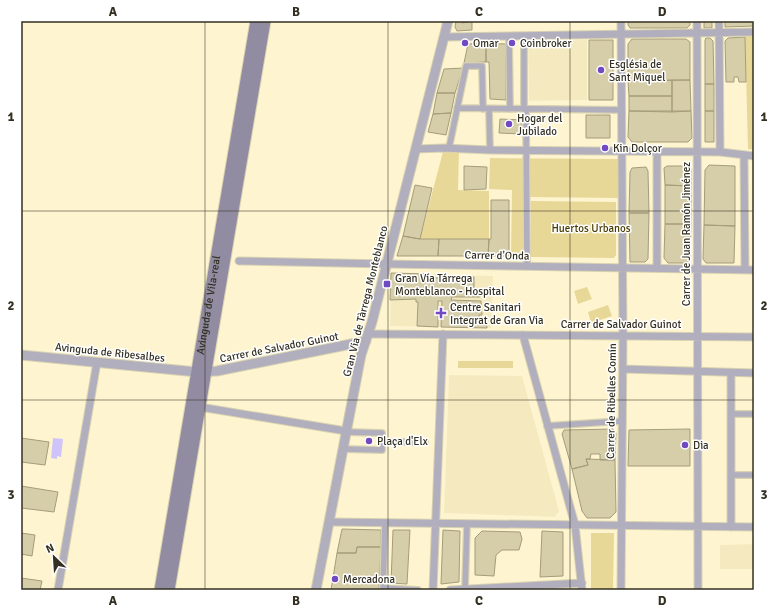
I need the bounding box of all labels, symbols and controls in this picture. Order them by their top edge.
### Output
text: A [109,4,118,20]
text: B [292,4,300,20]
text: C [475,4,483,20]
text: D [658,4,667,20]
place label: Omar [473,37,499,50]
place label: Coinbroker [520,37,571,50]
marker: Omar [460,38,470,48]
marker: Coinbroker [507,38,517,48]
place label: Església de Sant Miquel [609,58,665,84]
marker: Església de Sant Miquel [596,65,606,75]
text: 1 [7,109,15,125]
text: 1 [760,109,768,125]
place label: Hogar del Jubilado [517,112,563,138]
marker: Hogar del Jubilado [504,119,514,129]
place label: Kin Dolçor [613,142,662,155]
marker: Kin Dolçor [600,143,610,153]
street label: Carrer de Juan Ramón Jiménez [680,162,693,306]
park label: Huertos Urbanos [551,222,631,235]
street label: Gran Via de Tàrrega Monteblanco [340,224,391,378]
street label: Carrer d'Onda [465,248,530,263]
street label: Avinguda de Vila-real [194,255,223,356]
place label: Gran Vía Tárrega Monteblanco - Hospital [395,272,504,298]
marker: Gran Vía Tárrega Monteblanco - Hospital [382,279,392,289]
text: 2 [7,298,15,314]
text: 2 [760,298,768,314]
place label: Centre Sanitari Integrat de Gran Via [450,301,544,327]
marker: Centre Sanitari Integrat de Gran Via [435,307,447,319]
street label: Carrer de Salvador Guinot [561,318,681,331]
street label: Carrer de Salvador Guinot [219,330,340,365]
street label: Avinguda de Ribesalbes [54,340,166,365]
street label: Carrer de Ribelles Comín [604,343,619,459]
place label: Plaça d'Elx [377,435,428,448]
marker: Plaça d'Elx [364,436,374,446]
place label: Dia [693,439,709,452]
marker: Dia [680,440,690,450]
text: 3 [7,487,15,503]
text: 3 [760,487,768,503]
north arrow [34,537,74,577]
text: N [44,541,56,556]
place label: Mercadona [343,573,395,586]
marker: Mercadona [330,574,340,584]
text: A [109,593,118,609]
text: B [292,593,300,609]
text: C [475,593,483,609]
text: D [658,593,667,609]

